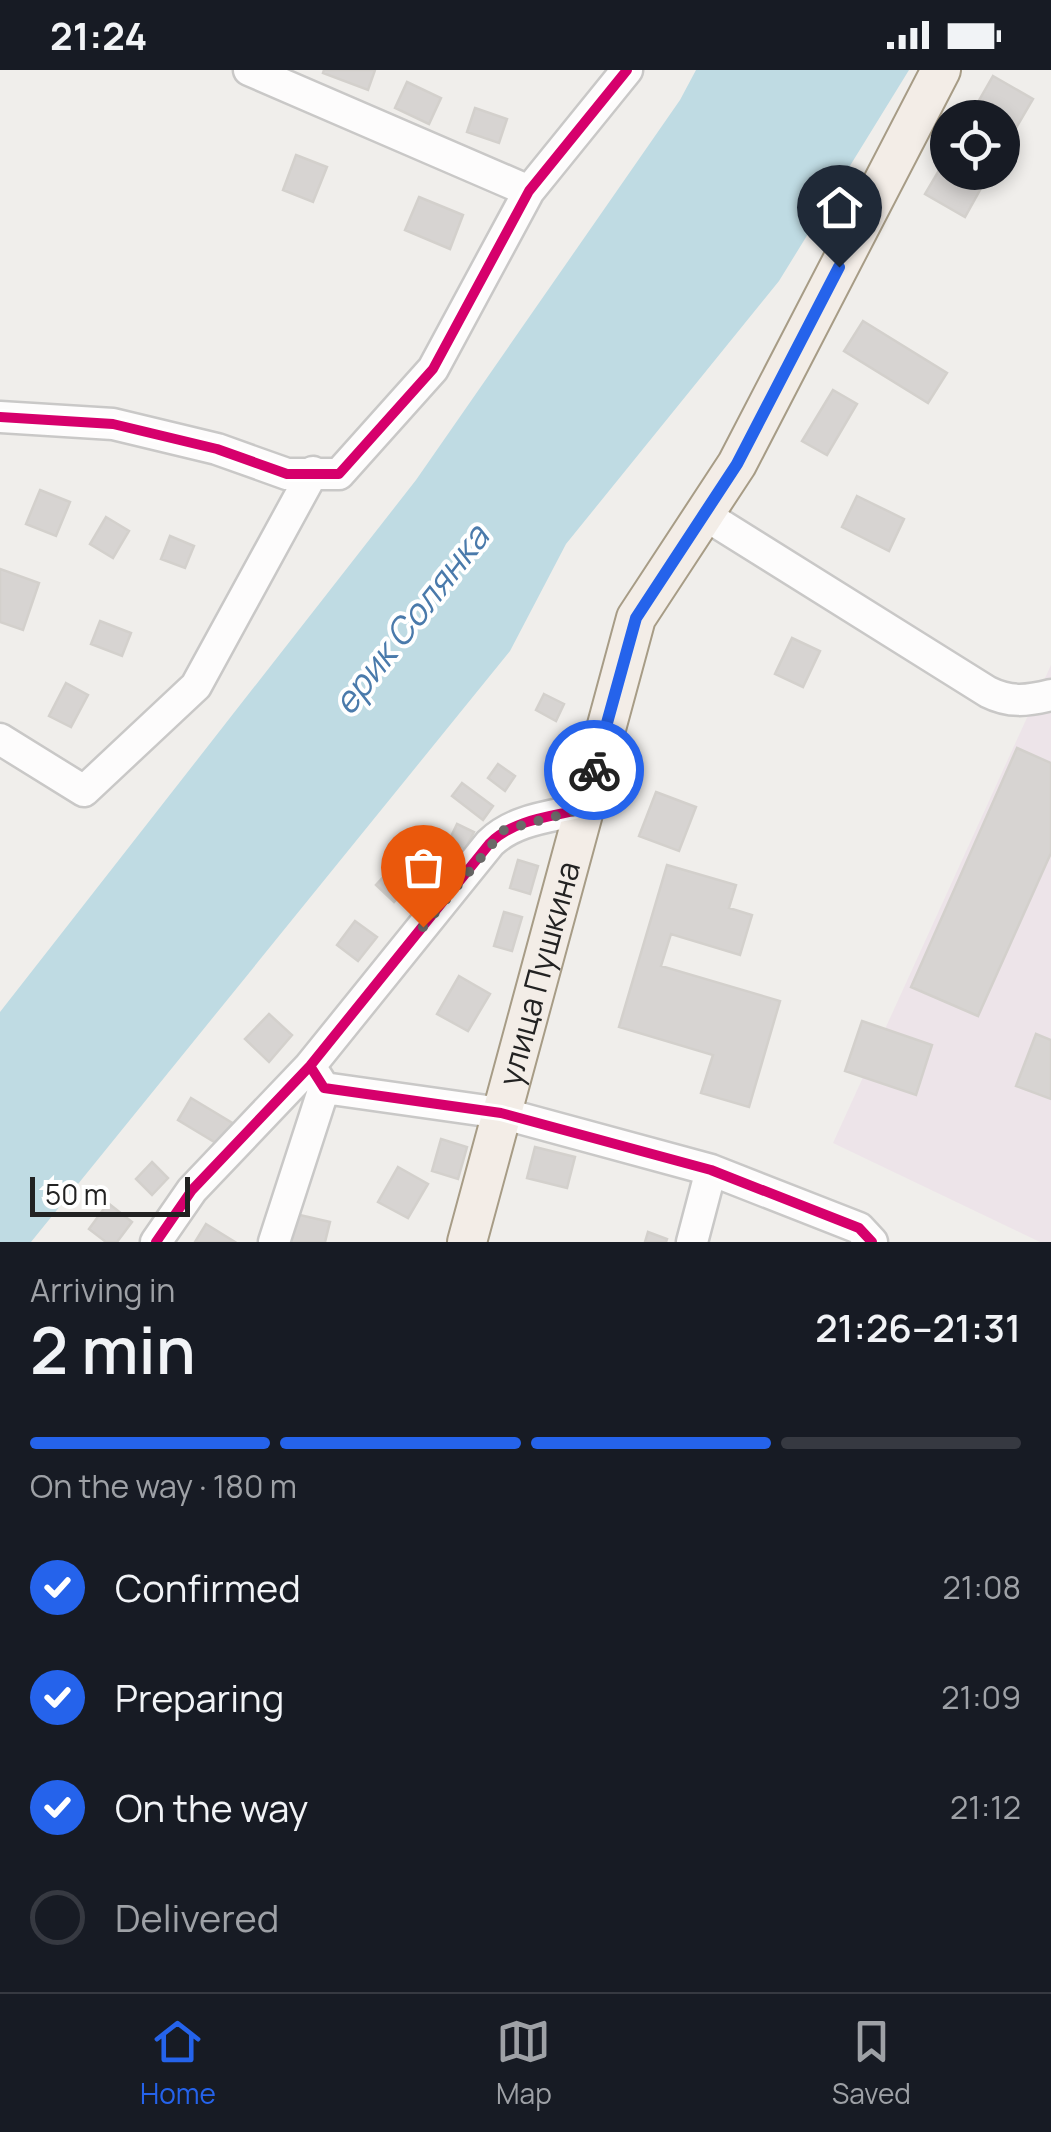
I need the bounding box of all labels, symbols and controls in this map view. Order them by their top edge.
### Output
text: 21:24 [50,9,147,61]
map controls [930,100,1020,190]
button: locate [930,100,1020,190]
pin [797,165,882,268]
icon: home [812,180,867,235]
water label: ерик Солянка [321,513,500,724]
courier [544,720,644,820]
icon: bike [567,743,622,798]
pin [381,825,466,928]
icon: bag [396,840,451,895]
street label: улица Пушкина [487,856,590,1091]
scale bar [30,1172,190,1216]
text: 50 m [45,1175,108,1213]
text: Arriving in [30,1268,175,1312]
text: 21:26–21:31 [815,1301,1021,1353]
text: 2 min [30,1305,196,1394]
text: On the way · 180 m [30,1464,297,1508]
icon: check [30,1560,85,1615]
text: Confirmed [115,1561,301,1613]
text: 21:08 [943,1565,1021,1609]
icon: check [30,1670,85,1725]
text: Preparing [115,1671,284,1723]
text: 21:09 [941,1675,1021,1719]
icon: check [30,1780,85,1835]
text: On the way [115,1781,308,1833]
text: 21:12 [950,1785,1021,1829]
text: Delivered [115,1891,279,1943]
tab: Home [140,2014,216,2112]
tab: Map [496,2014,552,2112]
tab: Saved [832,2014,911,2112]

